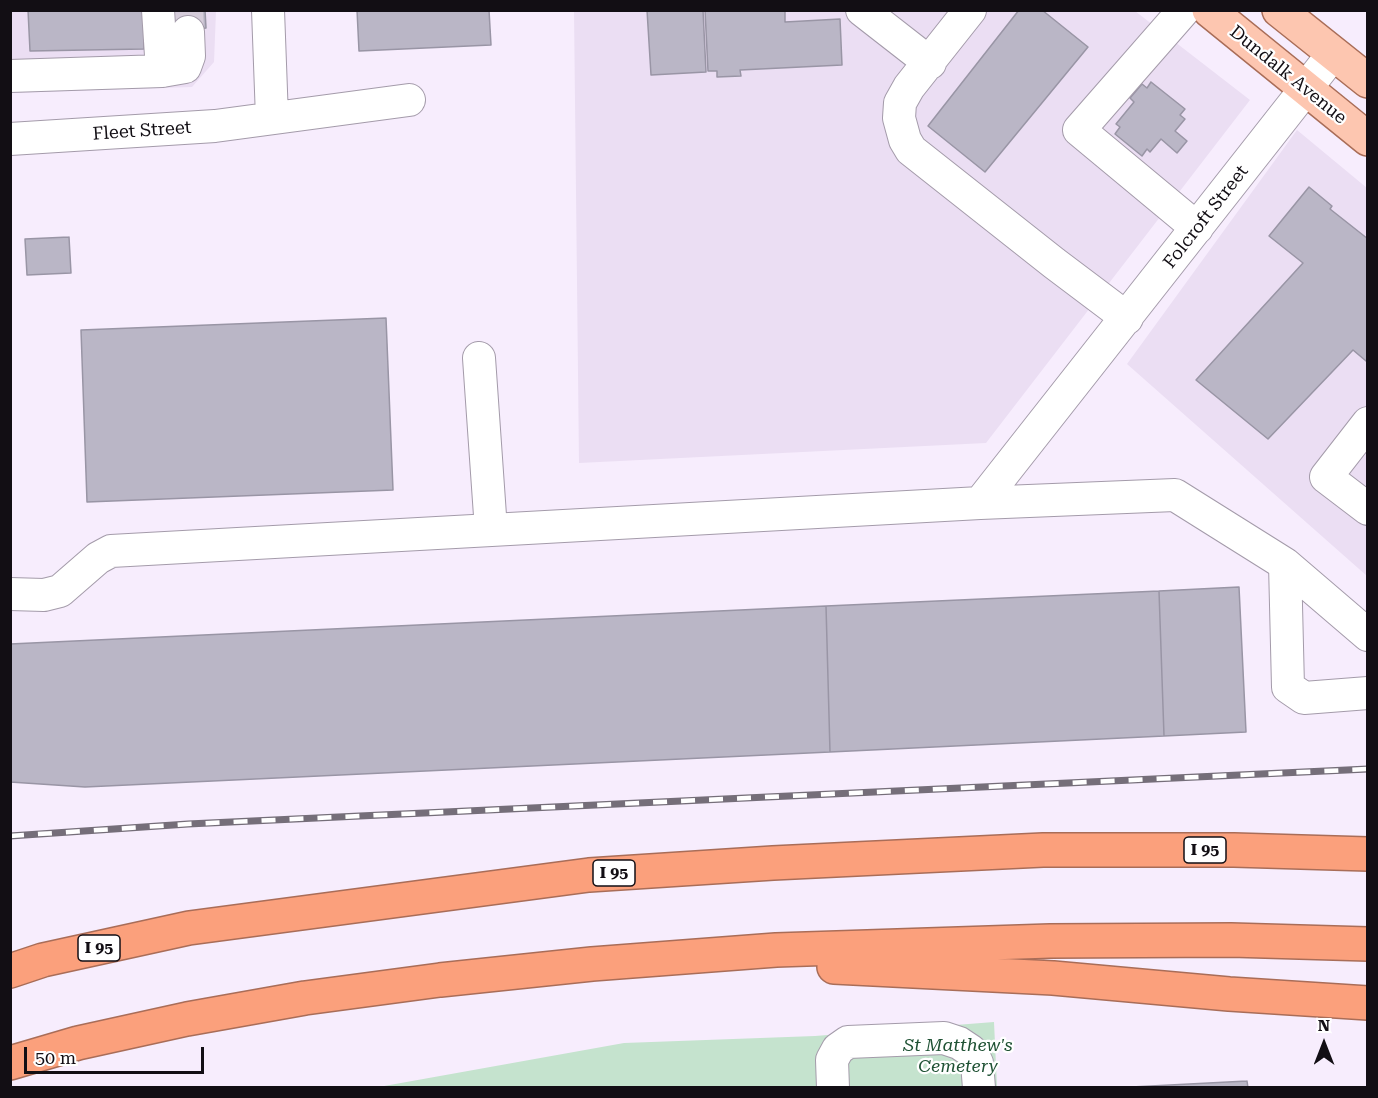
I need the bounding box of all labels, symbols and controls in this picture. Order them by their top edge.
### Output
street label: Dundalk Avenue [1225,21,1351,129]
street label: Fleet Street [92,117,192,145]
street label: Folcroft Street [1159,161,1253,273]
road number: I 95 [1184,837,1226,863]
road number: I 95 [593,860,635,886]
road number: I 95 [78,935,120,961]
north arrow [1294,1014,1354,1074]
text: N [1318,1016,1330,1035]
scale bar [27,1035,207,1073]
park label: St Matthew's Cemetery [903,1035,1013,1078]
text: 50 m [35,1047,76,1068]

